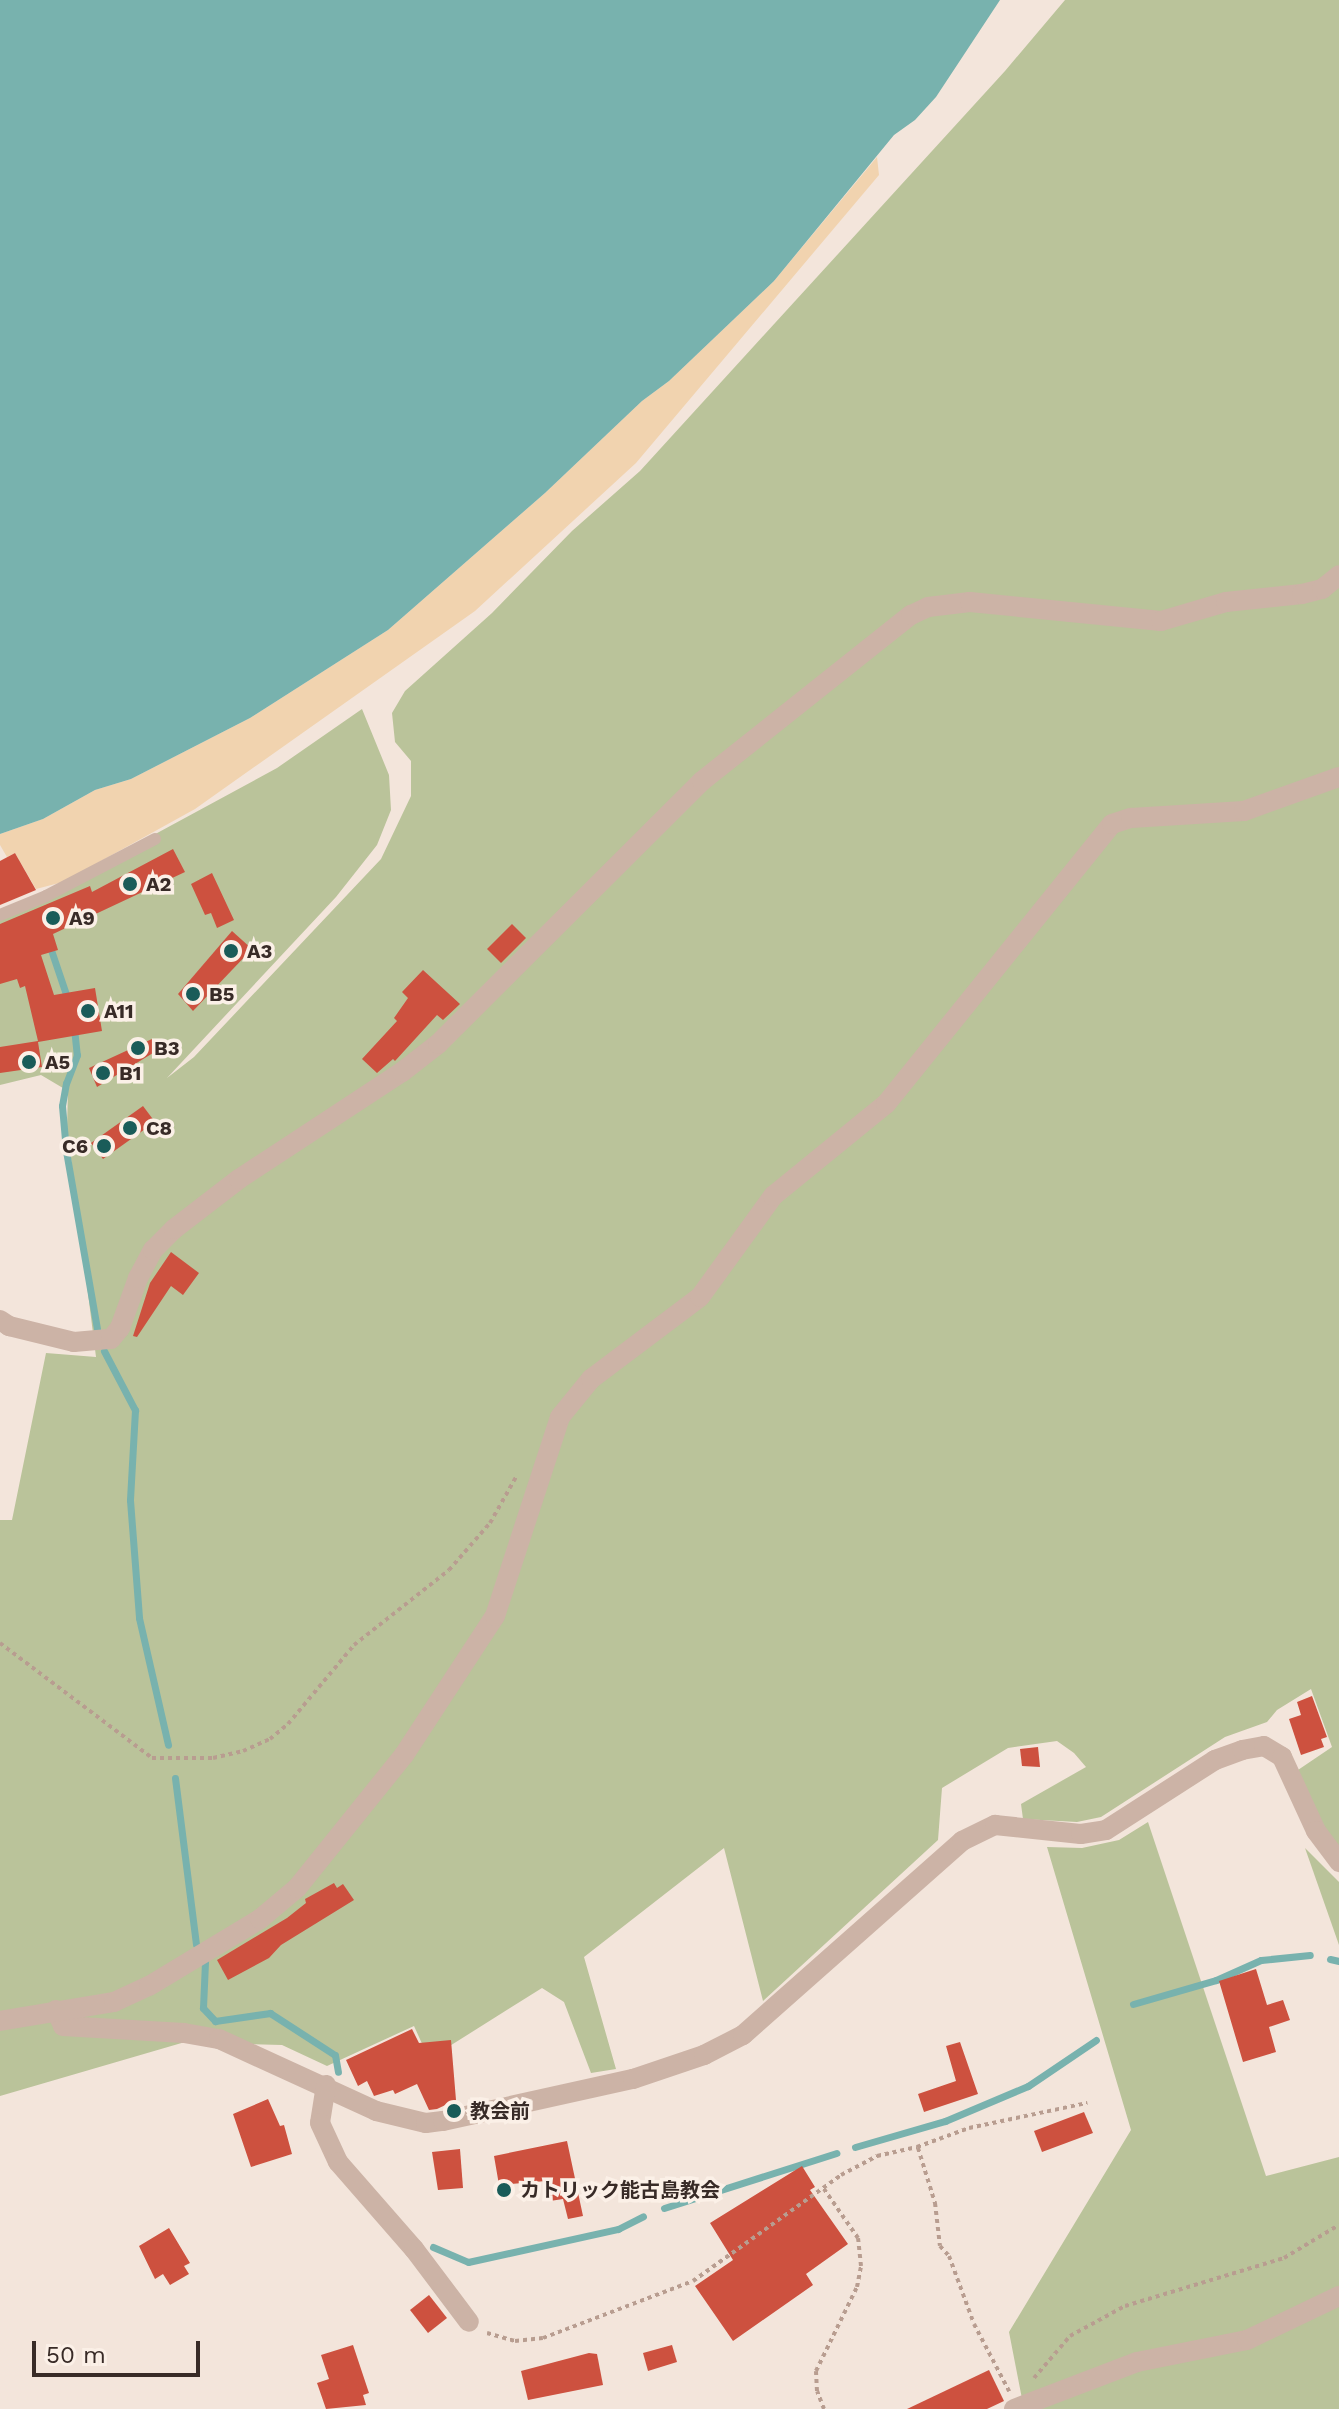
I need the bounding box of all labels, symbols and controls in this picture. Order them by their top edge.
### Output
place label: A2 [146,872,171,896]
marker: A2 [121,875,139,893]
place label: A9 [69,906,95,930]
marker: A9 [44,909,62,927]
place label: A3 [247,939,272,963]
marker: A3 [222,942,240,960]
place label: B5 [209,982,234,1006]
marker: B5 [184,985,202,1003]
place label: A11 [104,999,134,1023]
marker: A11 [79,1002,97,1020]
place label: B3 [154,1036,180,1060]
marker: B3 [129,1039,147,1057]
place label: A5 [45,1050,70,1074]
marker: A5 [20,1053,38,1071]
place label: B1 [119,1061,141,1085]
marker: B1 [94,1064,112,1082]
place label: C8 [146,1116,172,1140]
marker: C8 [121,1119,139,1137]
place label: C6 [62,1134,88,1158]
marker: C6 [95,1137,113,1155]
place label: 教会前 [470,2099,530,2123]
marker: 教会前 [445,2102,463,2120]
place label: カトリック能古島教会 [520,2178,720,2202]
marker: カトリック能古島教会 [495,2181,513,2199]
scale bar [36,2325,204,2375]
text: 50 m [46,2341,106,2369]

